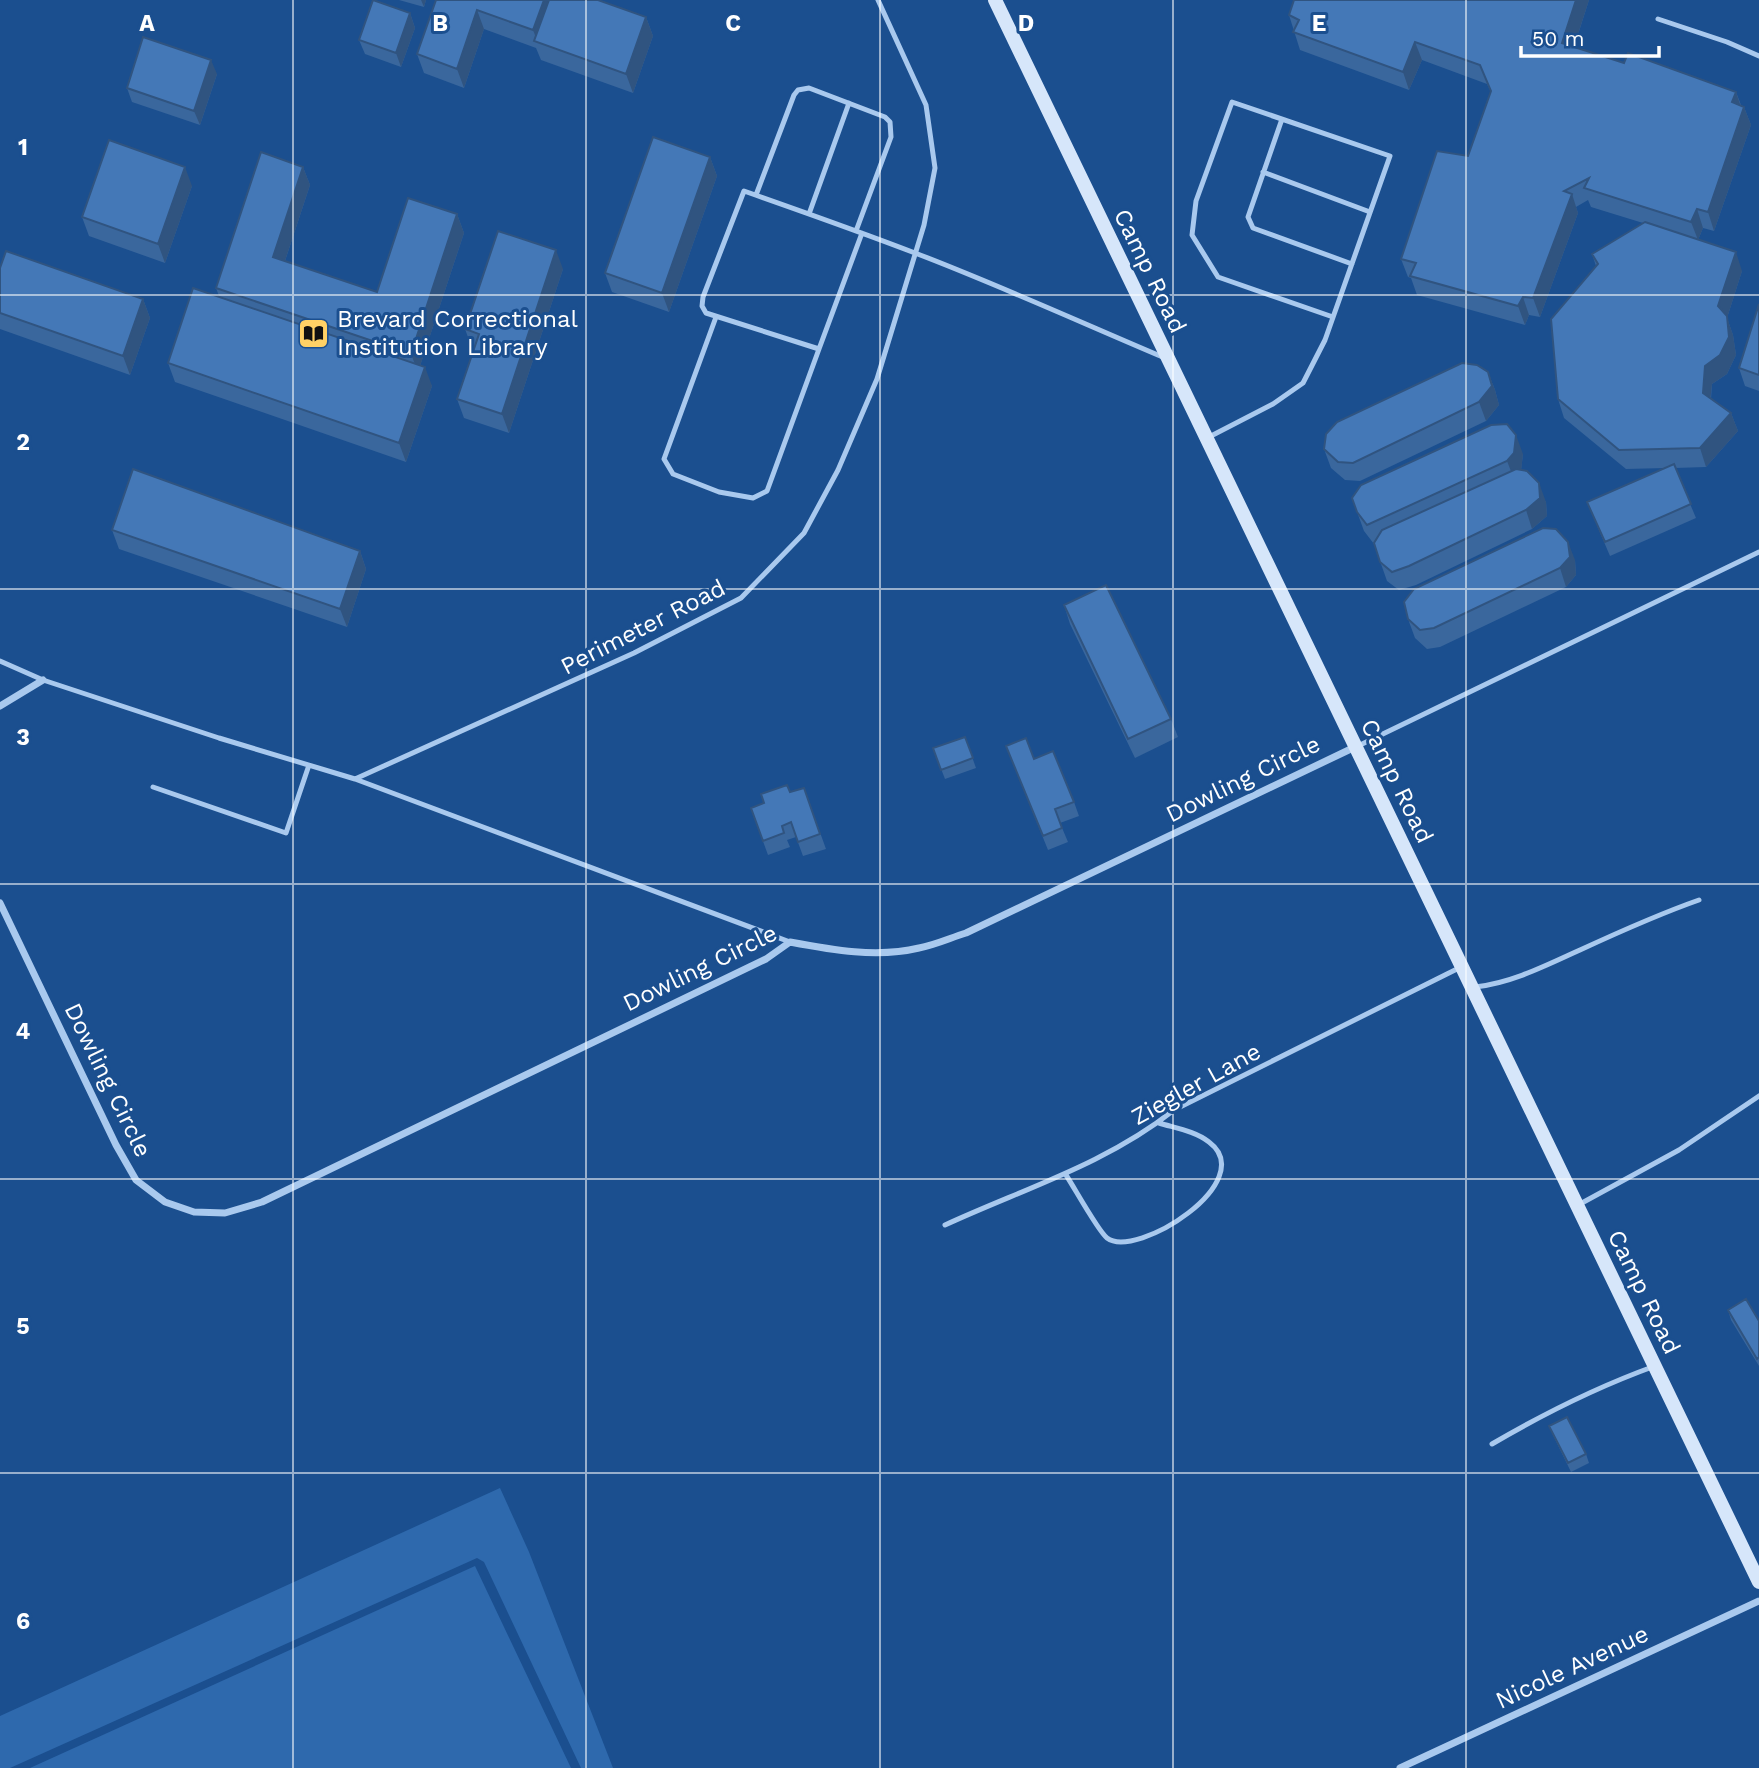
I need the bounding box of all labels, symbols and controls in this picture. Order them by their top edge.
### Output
text: A [139,10,155,37]
text: B [432,10,448,37]
text: C [725,10,741,37]
text: D [1018,10,1034,37]
text: E [1312,10,1326,37]
scale bar [1521,14,1659,58]
text: 50 m [1532,26,1584,51]
text: 1 [18,134,28,161]
street label: Camp Road [1108,204,1192,338]
place label: Brevard Correctional Institution Library [337,305,579,361]
library icon: Brevard Correctional Institution Library [297,316,331,350]
text: 2 [16,429,30,456]
street label: Perimeter Road [556,574,730,680]
street label: Camp Road [1355,714,1439,848]
text: 3 [16,724,30,751]
street label: Dowling Circle [1161,730,1325,828]
street label: Dowling Circle [618,919,782,1017]
street label: Dowling Circle [59,998,157,1162]
text: 4 [16,1018,31,1045]
street label: Ziegler Lane [1127,1037,1265,1131]
street label: Camp Road [1602,1225,1686,1359]
text: 5 [16,1313,30,1340]
text: 6 [16,1608,30,1635]
street label: Nicole Avenue [1491,1619,1653,1715]

